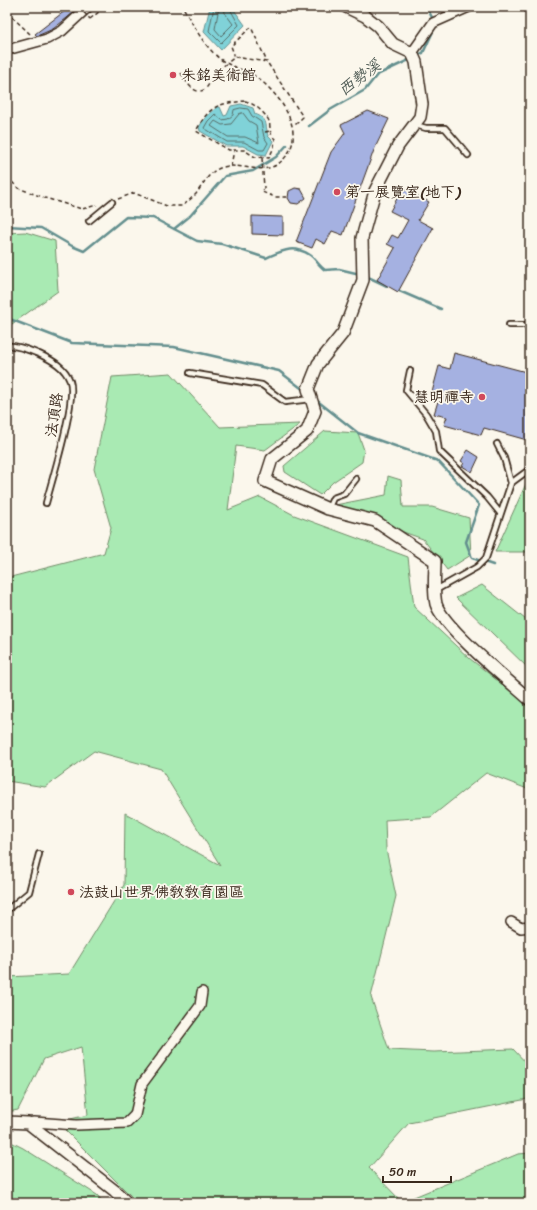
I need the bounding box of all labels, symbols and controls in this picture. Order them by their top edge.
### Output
water label: 西勢溪 [331,51,388,103]
place label: 朱銘美術館 [181,62,256,88]
marker: 朱銘美術館 [168,70,178,80]
place label: 第一展覽室(地下) [345,179,461,205]
marker: 第一展覽室(地下) [332,187,342,197]
place label: 慧明禪寺 [414,384,474,410]
street label: 法頂路 [38,391,70,439]
marker: 慧明禪寺 [477,392,487,402]
place label: 法鼓山世界佛教教育園區 [79,879,244,905]
marker: 法鼓山世界佛教教育園區 [66,887,76,897]
scale bar [383,1158,451,1184]
text: 50 m [389,1161,416,1183]

